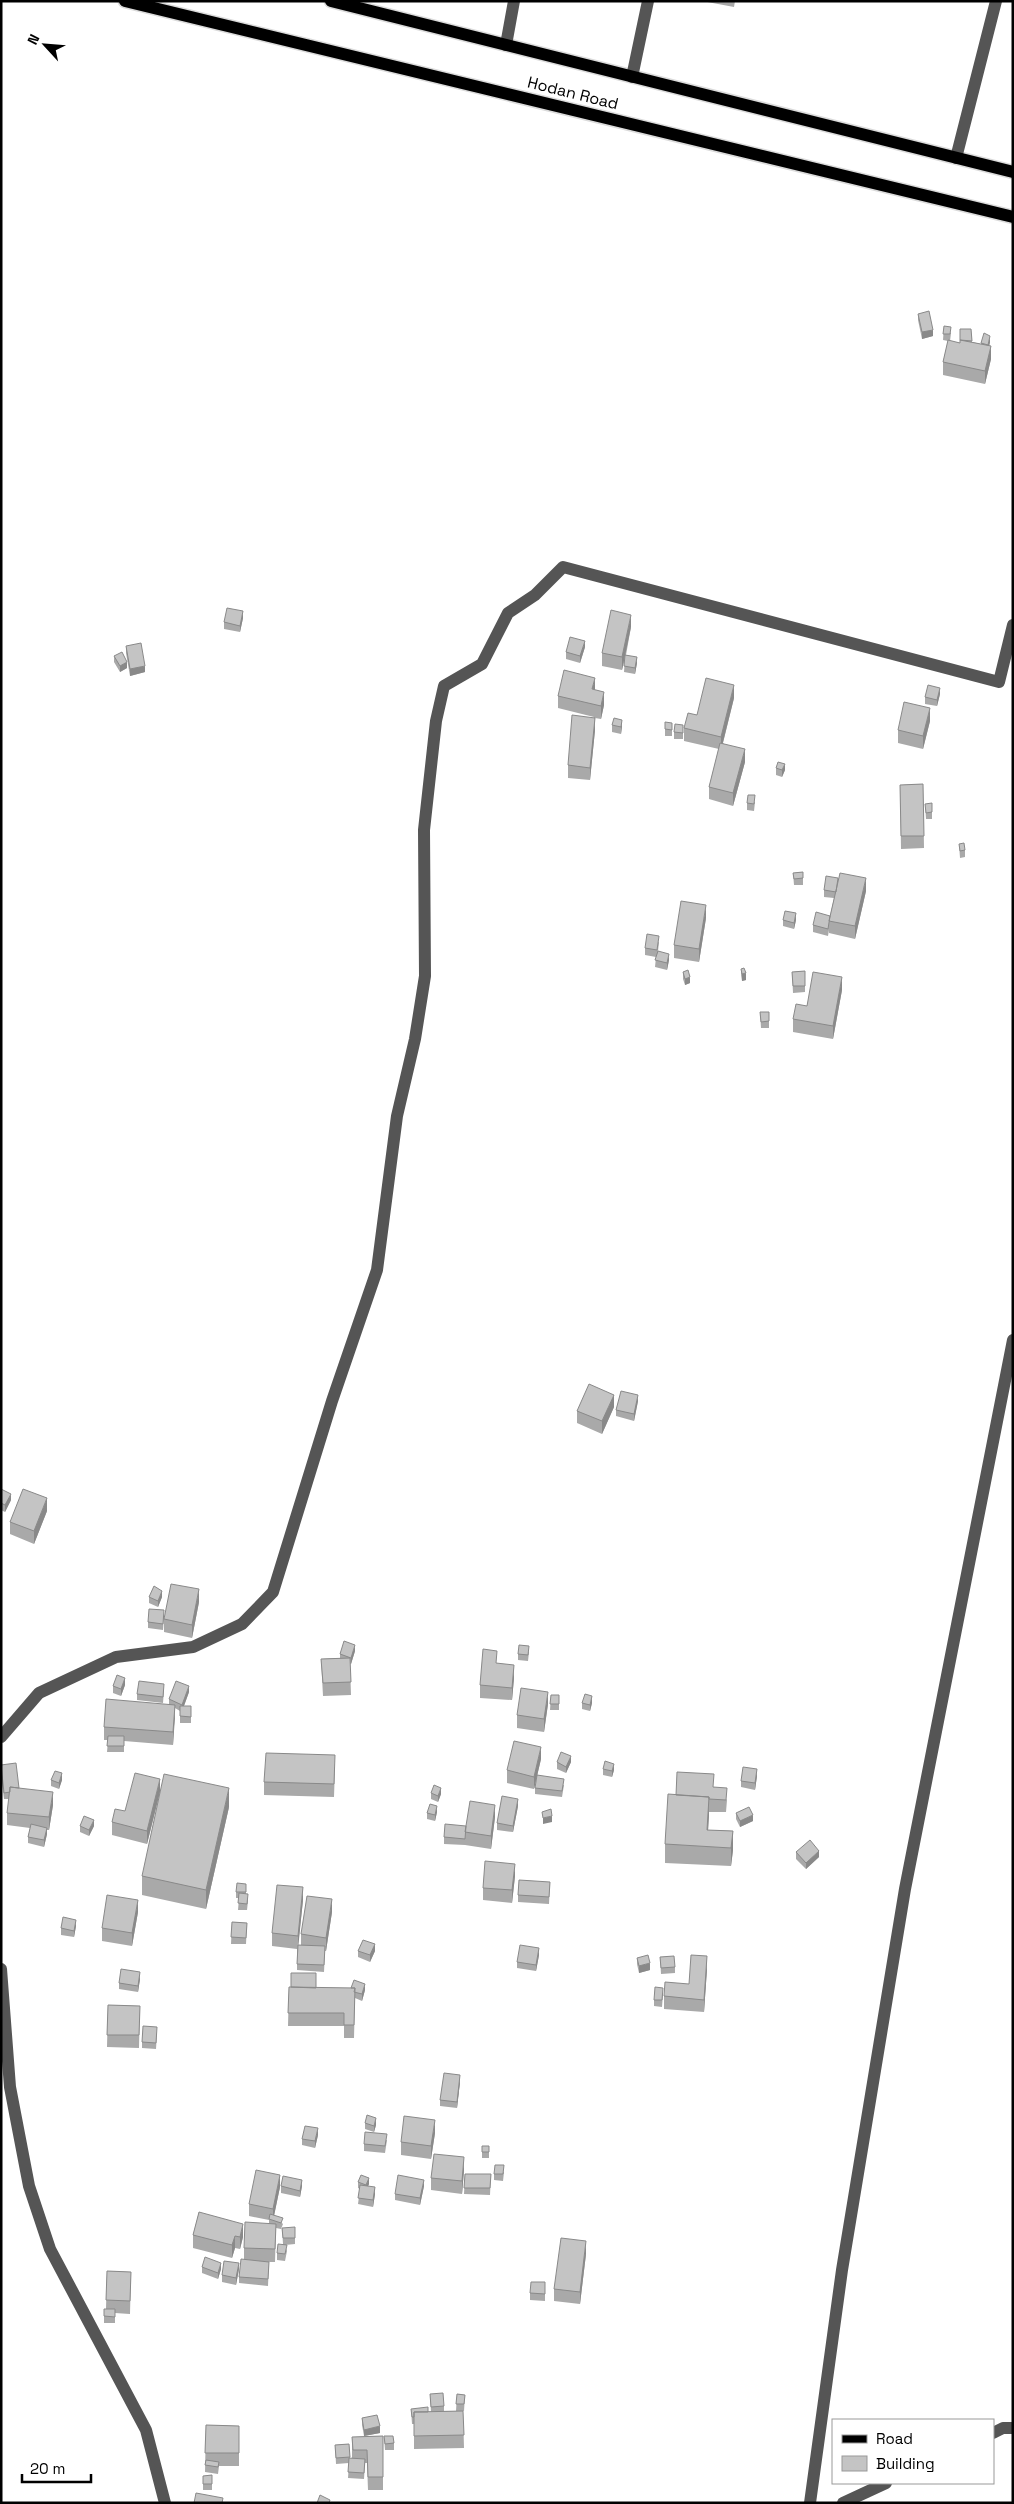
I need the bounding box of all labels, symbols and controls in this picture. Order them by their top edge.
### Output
north arrow [20,20,70,70]
text: N [23,31,43,47]
street label: Hodan Road [525,72,621,114]
legend [832,2419,994,2484]
text: Road [876,2429,913,2448]
scale bar [22,2452,91,2484]
text: Building [876,2454,935,2473]
text: 20 m [30,2459,65,2478]

